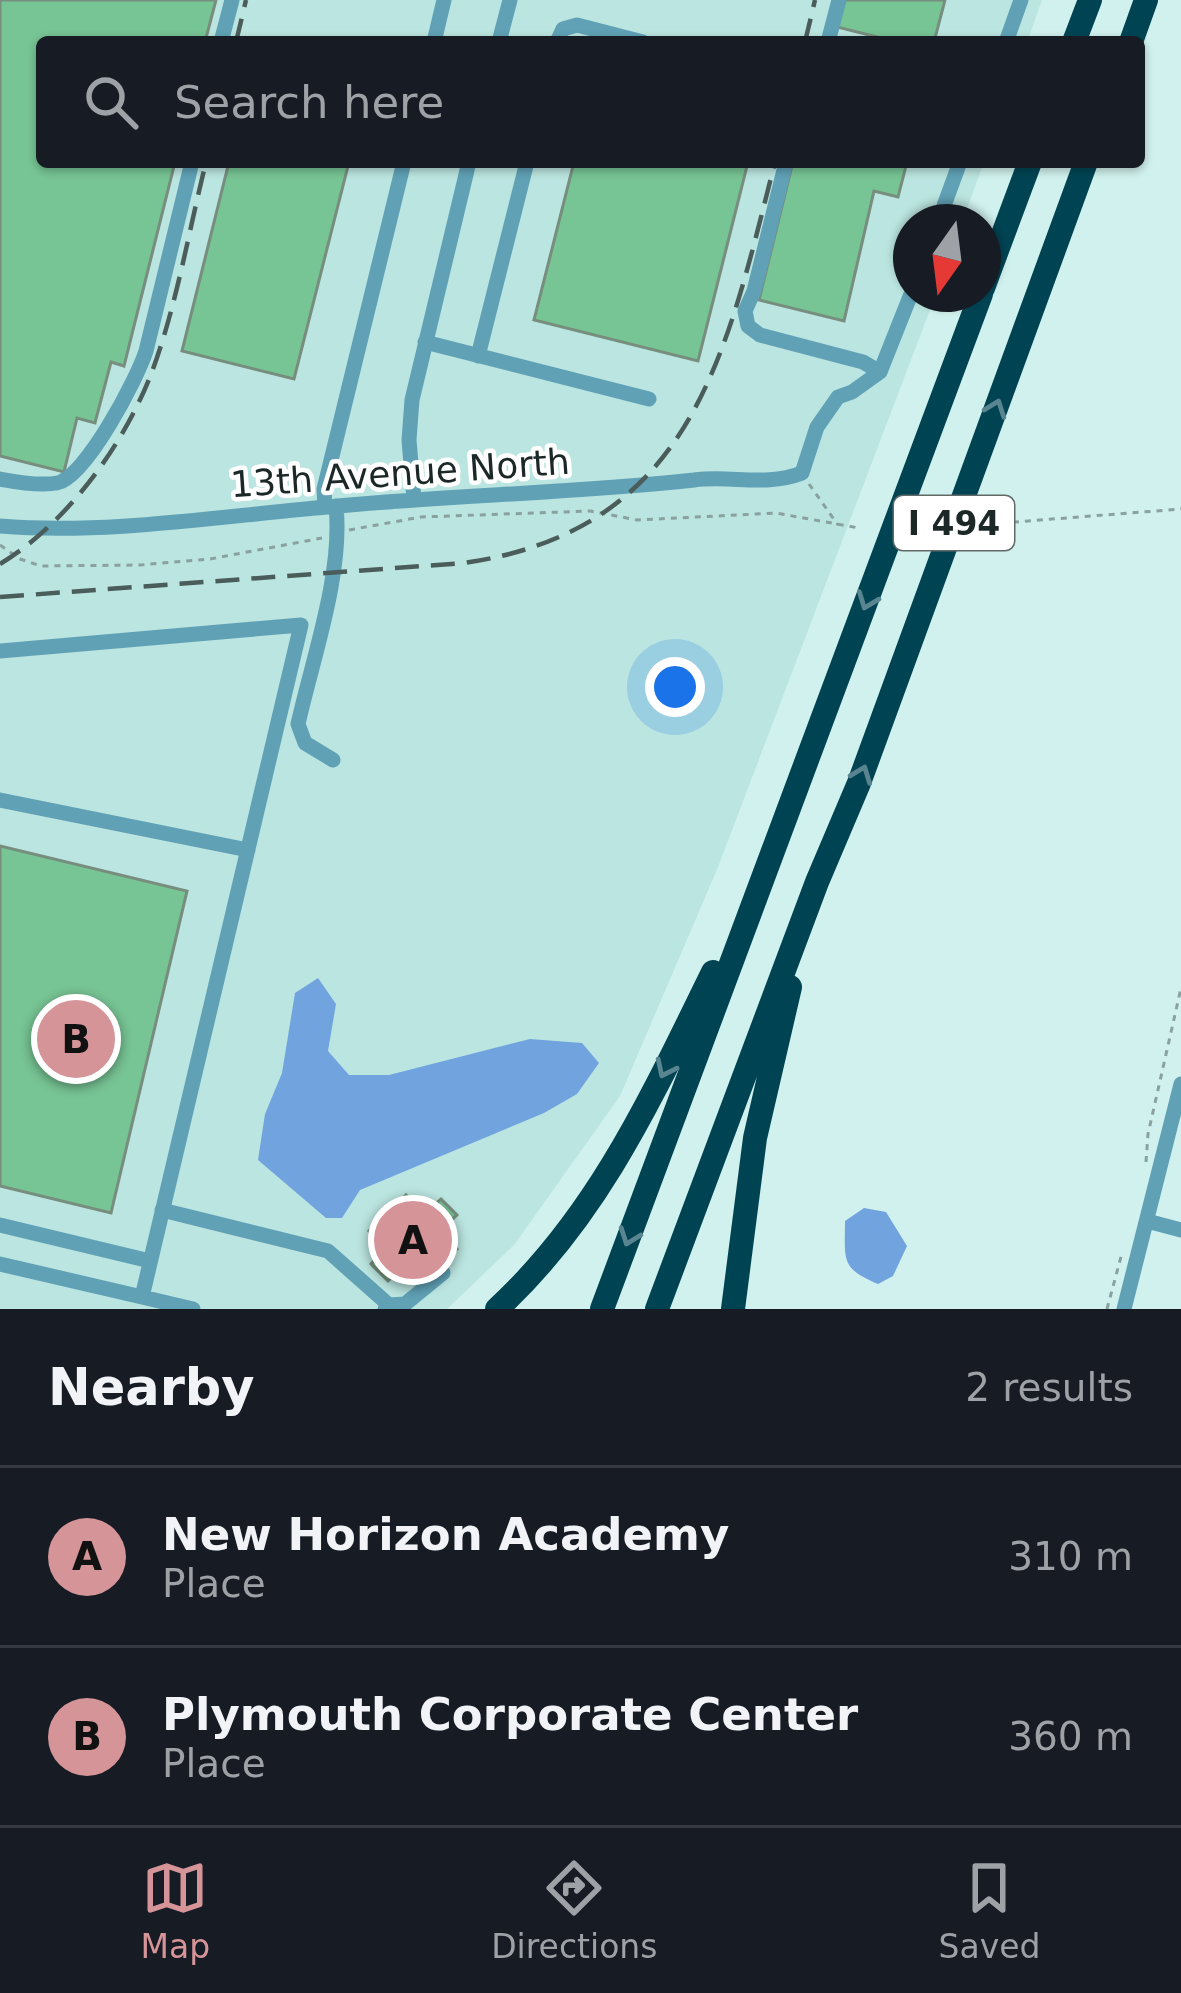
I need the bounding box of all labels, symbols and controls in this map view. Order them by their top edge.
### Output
search box [36,36,1145,168]
icon: search [78,69,144,135]
text: Search here [174,76,444,129]
north arrow [893,204,1001,312]
one-way arrow [982,398,1007,419]
street label: 13th Avenue North [229,441,571,505]
road number: I 494 [894,496,1014,550]
one-way arrow [857,589,881,610]
your location [645,657,705,717]
one-way arrow [847,764,872,785]
pin: B [37,994,115,1084]
one-way arrow [657,1057,680,1079]
pin: A [374,1195,452,1285]
one-way arrow [619,1225,644,1246]
text: Nearby [48,1358,255,1417]
text: 2 results [965,1365,1133,1410]
text: New Horizon Academy [162,1508,729,1561]
text: A [72,1534,102,1579]
text: 310 m [1008,1534,1133,1579]
text: Place [162,1561,266,1606]
text: Plymouth Corporate Center [162,1688,858,1741]
text: B [72,1714,102,1759]
text: 360 m [1008,1714,1133,1759]
text: Place [162,1741,266,1786]
tab: Map [141,1855,210,1966]
tab: Directions [491,1855,657,1966]
tab: Saved [939,1855,1040,1966]

